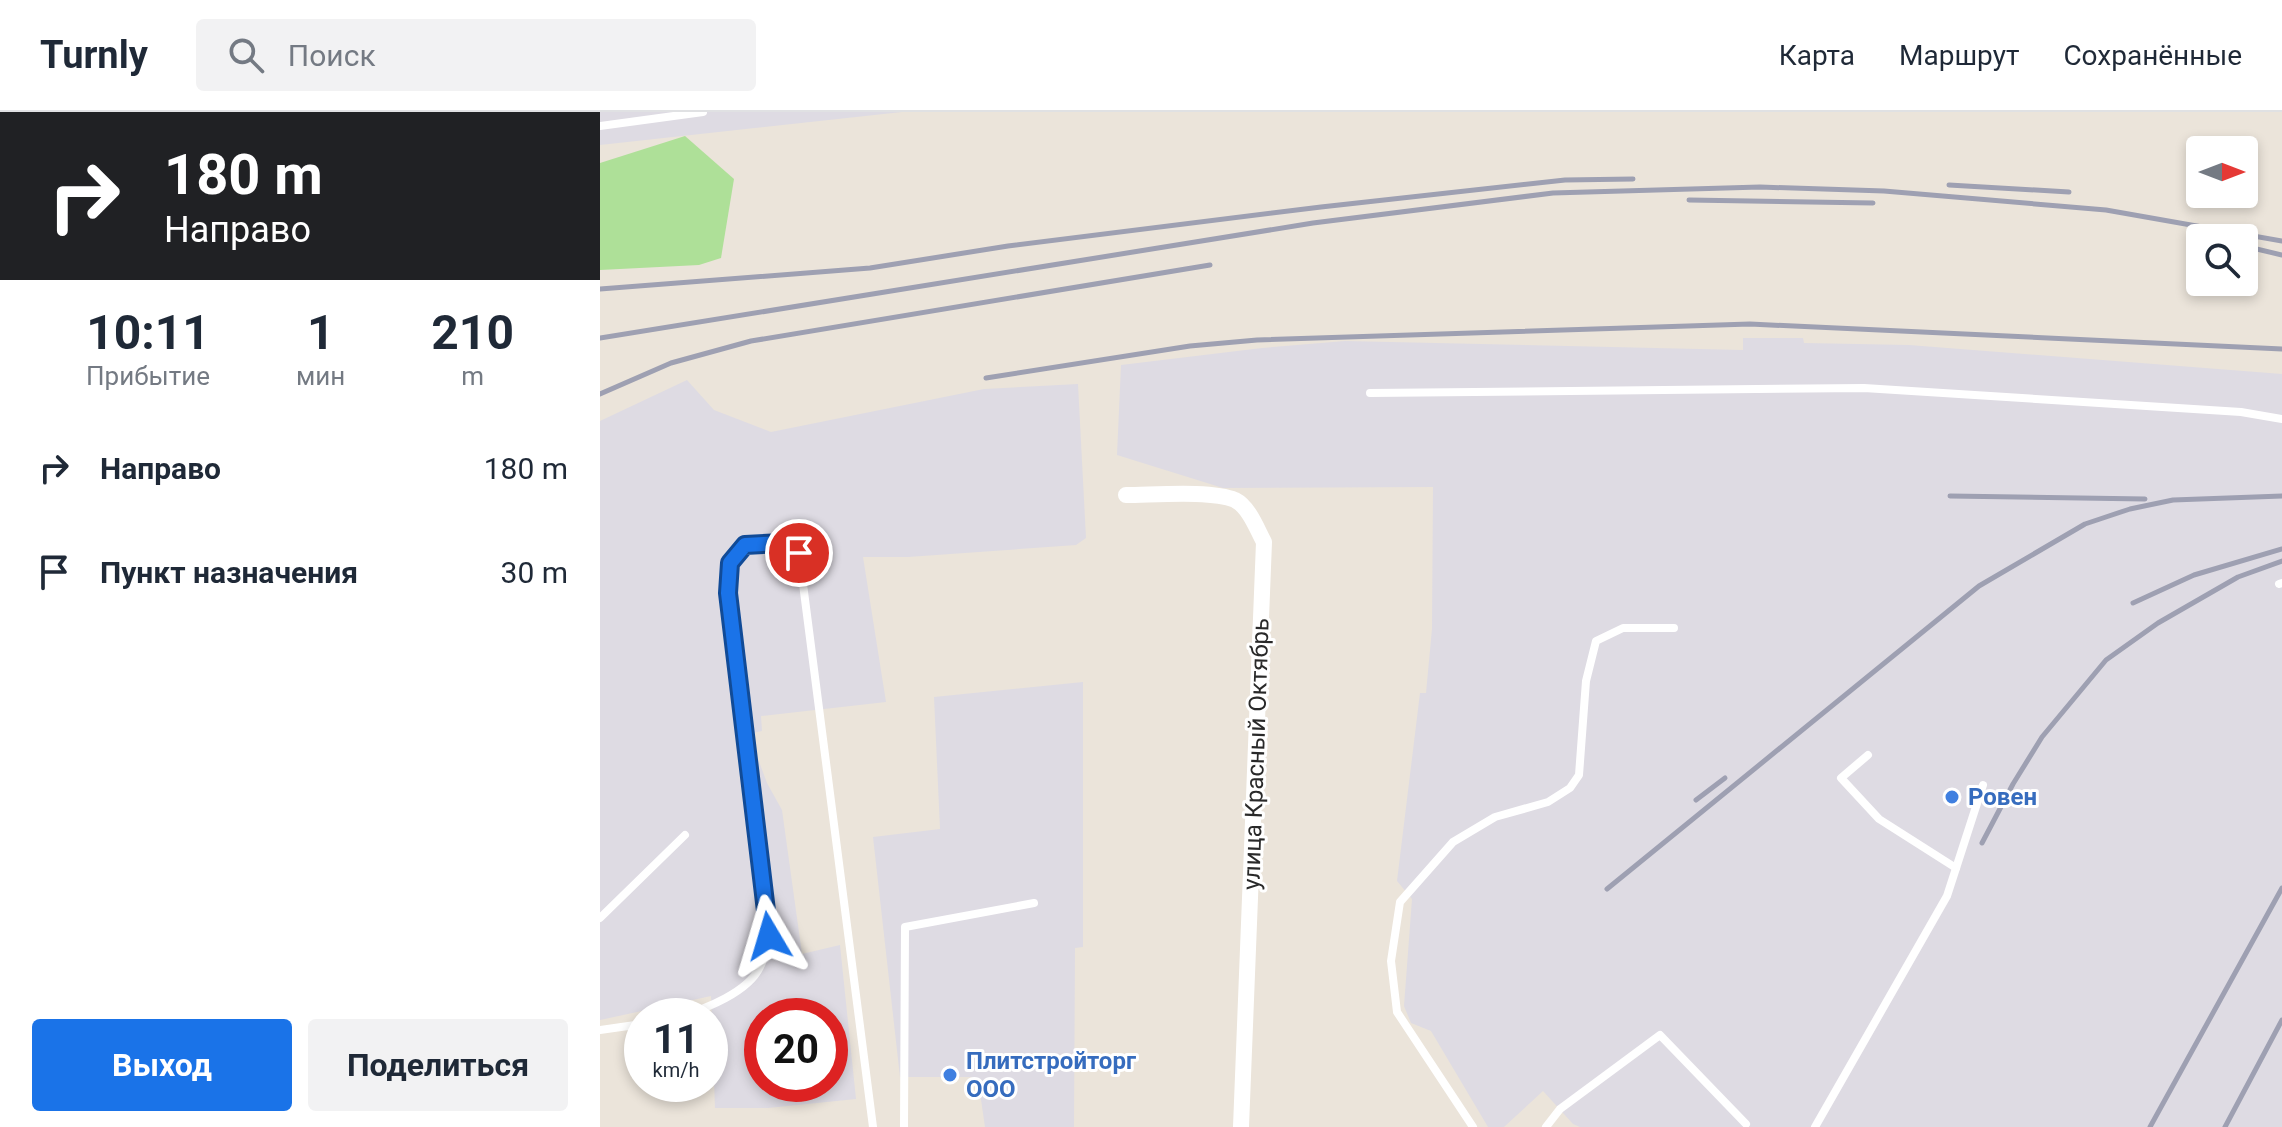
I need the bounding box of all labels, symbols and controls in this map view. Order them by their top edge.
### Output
search box [196,19,756,91]
text: Turnly [40,33,148,77]
icon: search [224,33,268,77]
text: Поиск [288,38,376,73]
text: Карта [1779,39,1855,72]
text: Маршрут [1899,39,2019,72]
text: Сохранённые [2063,39,2242,72]
north arrow [2186,136,2258,208]
map controls [2186,136,2258,296]
text: 180 m [164,142,323,208]
icon: right [32,144,136,248]
text: Направо [164,209,311,251]
button: search [2186,224,2258,296]
text: 10:11 [86,304,210,361]
text: 1 [307,304,334,361]
text: 210 [431,304,514,361]
text: Прибытие [86,361,210,391]
text: мин [296,361,345,391]
text: m [461,361,484,391]
icon: right [32,446,76,490]
text: Направо [100,451,221,486]
text: 180 m [484,451,568,486]
pin [765,519,833,587]
icon: arrive [777,531,821,575]
icon: arrive [32,550,76,594]
text: Пункт назначения [100,555,358,590]
text: 30 m [501,555,568,590]
street label: улица Красный Октябрь [1237,618,1275,890]
place label: Ровен [1968,783,2037,811]
marker: Ровен [1943,788,1961,806]
position arrow [727,894,811,978]
speed limit sign: 20 [744,998,848,1102]
text: 11 [653,1016,699,1063]
button: Выход [32,1019,292,1111]
button: Поделиться [308,1019,568,1111]
place label: Плитстройторг ООО [966,1047,1136,1103]
text: km/h [653,1058,699,1082]
marker: Плитстройторг ООО [941,1066,959,1084]

